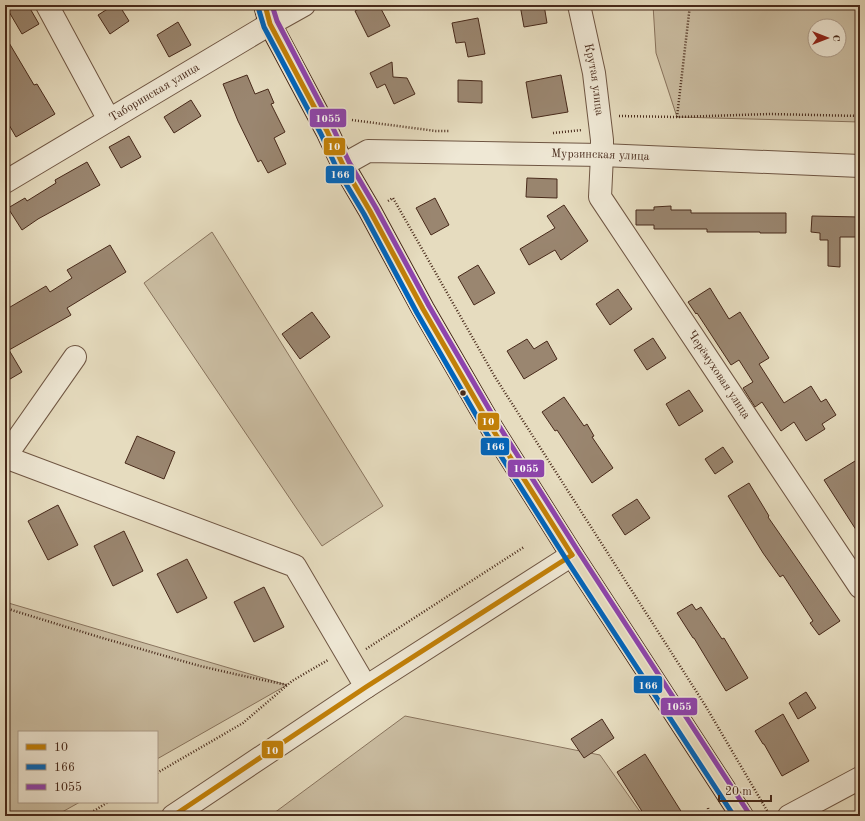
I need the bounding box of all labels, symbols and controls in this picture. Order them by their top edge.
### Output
north arrow [807,18,847,58]
text: С [830,34,841,42]
street label: Крутая улица [582,42,605,116]
street label: Таборинская улица [107,61,202,124]
line badge: 1055 [309,108,347,128]
text: 1055 [315,114,341,125]
line badge: 10 [323,137,346,156]
text: 10 [328,142,340,153]
street label: Мурзинская улица [551,148,650,163]
line badge: 166 [325,165,355,184]
text: 166 [330,170,350,181]
street label: Черёмуховая улица [685,329,752,421]
unlabelled marker [458,388,468,398]
line badge: 10 [477,412,500,431]
text: 10 [482,417,494,428]
line badge: 166 [480,437,510,456]
text: 166 [485,442,505,453]
line badge: 1055 [507,459,545,478]
text: 1055 [513,464,539,475]
line badge: 166 [633,675,663,694]
text: 166 [638,681,658,692]
line badge: 1055 [660,697,698,716]
text: 1055 [666,702,692,713]
legend [18,731,158,803]
line badge: 10 [261,740,284,759]
text: 10 [54,742,68,754]
text: 10 [266,746,278,757]
text: 166 [54,762,75,774]
scale bar [719,777,771,803]
text: 1055 [54,781,82,794]
text: 20 m [725,786,752,798]

